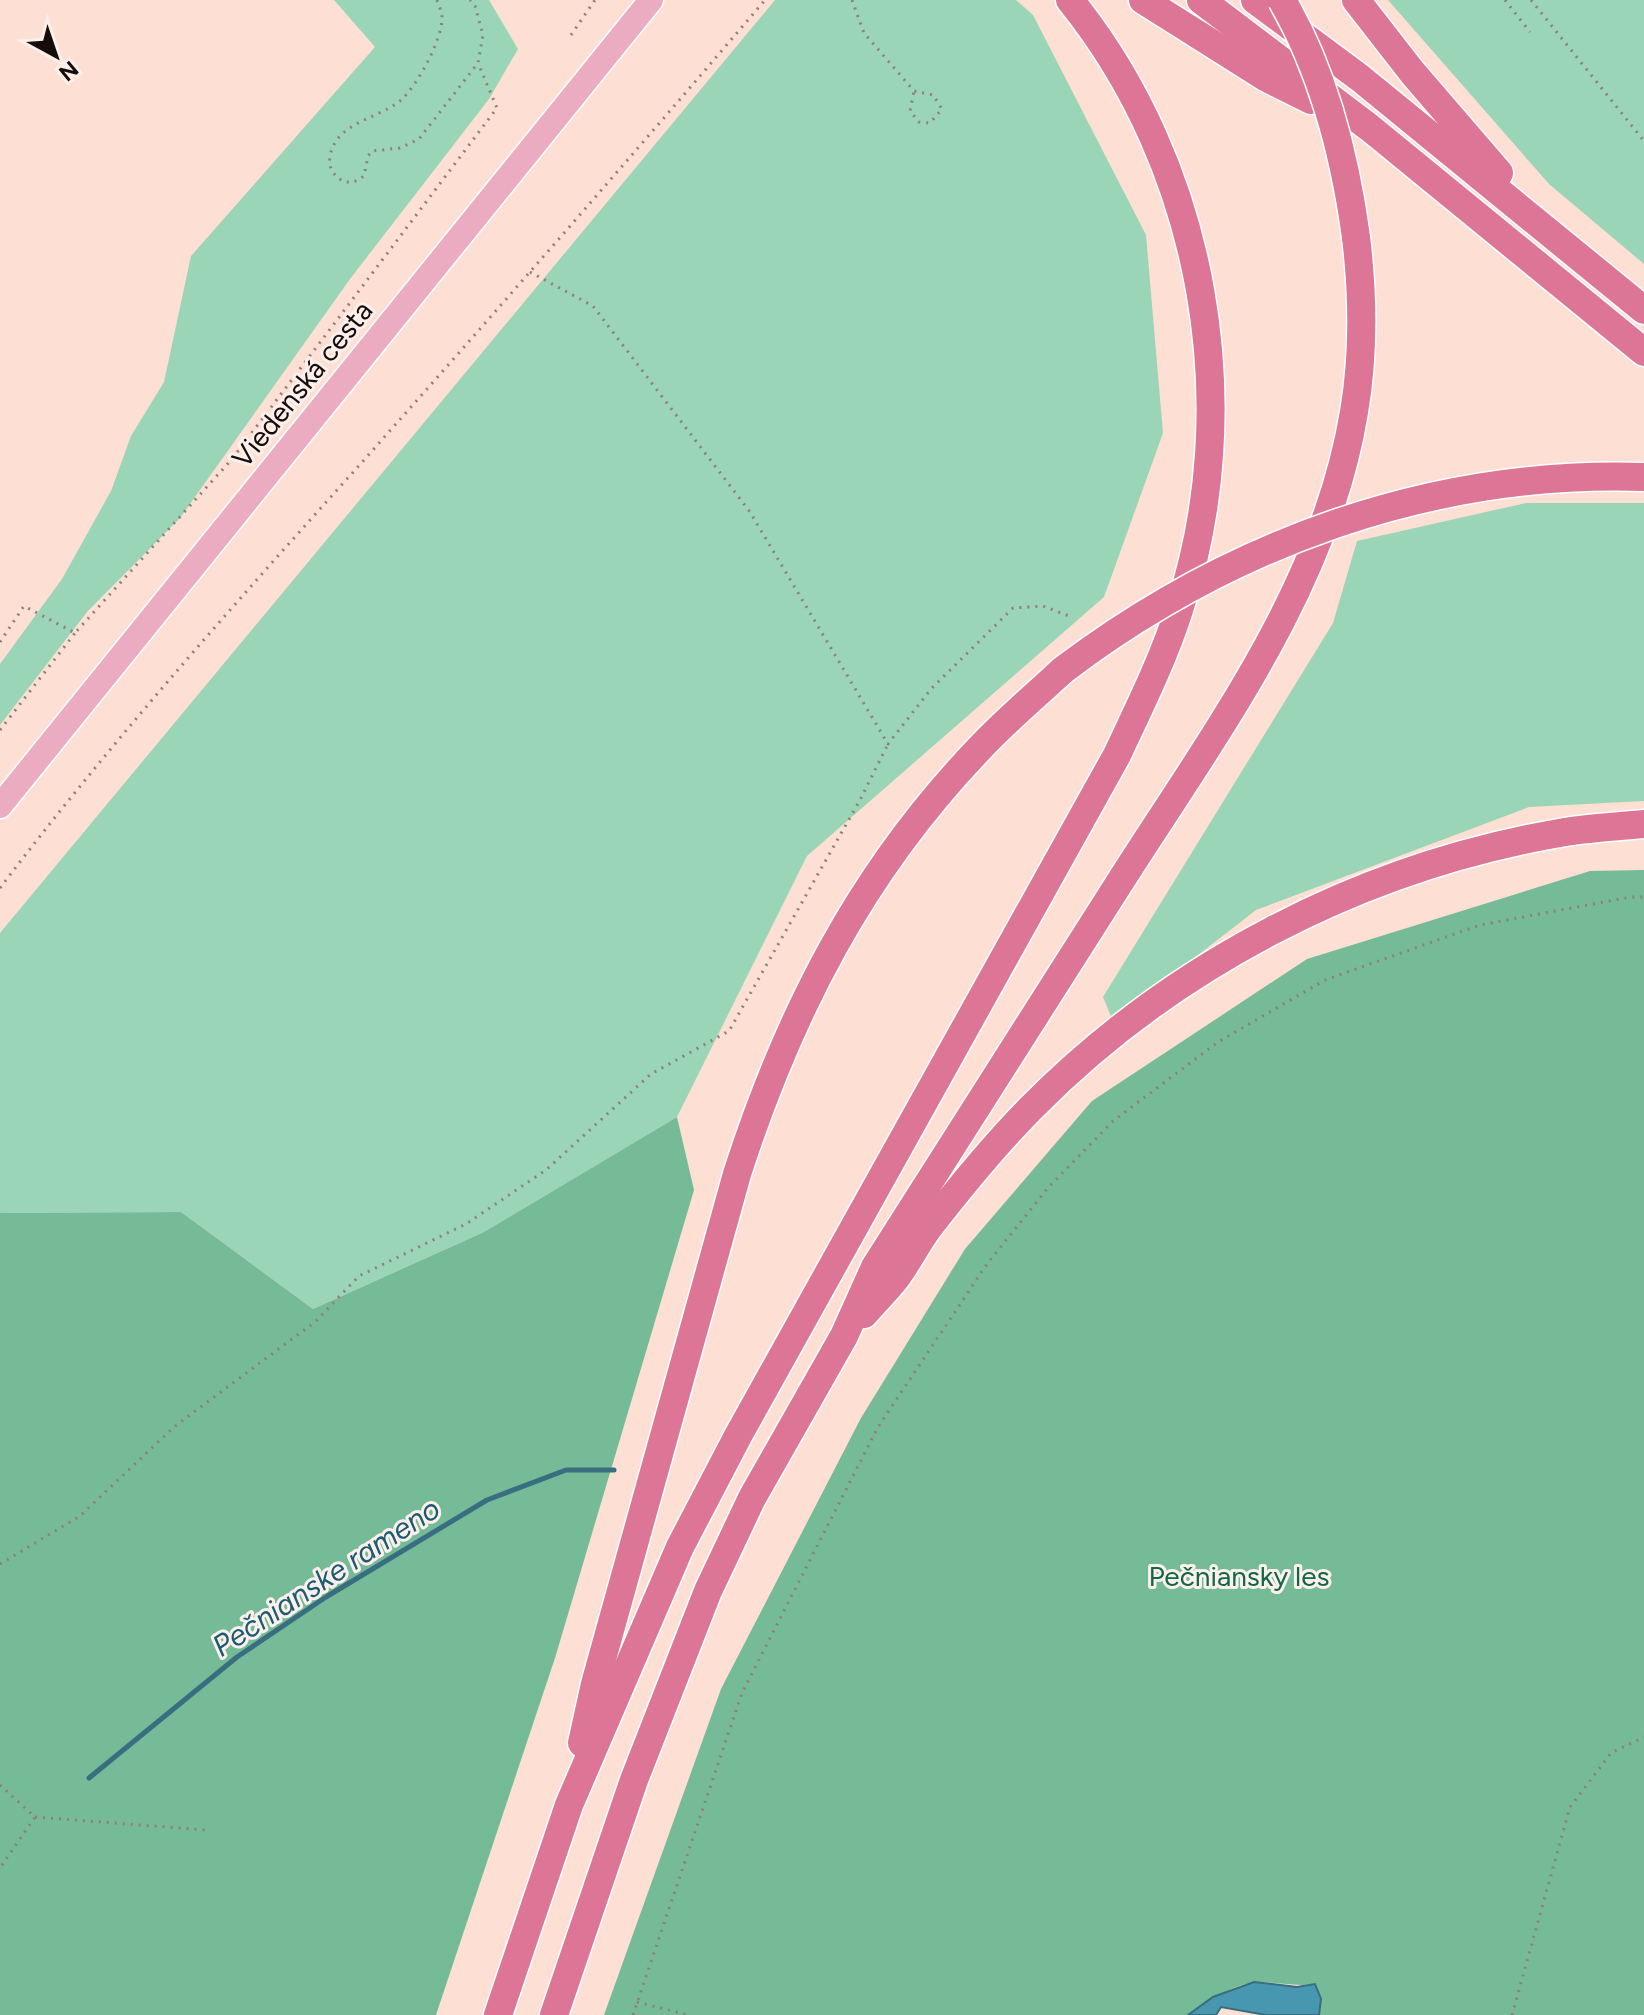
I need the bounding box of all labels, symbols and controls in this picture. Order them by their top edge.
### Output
north arrow [16,16,96,96]
text: N [53,55,84,87]
street label: Viedenská cesta [225,294,379,474]
water label: Pečnianske rameno [205,1490,447,1664]
park label: Pečniansky les [1148,1559,1330,1593]

